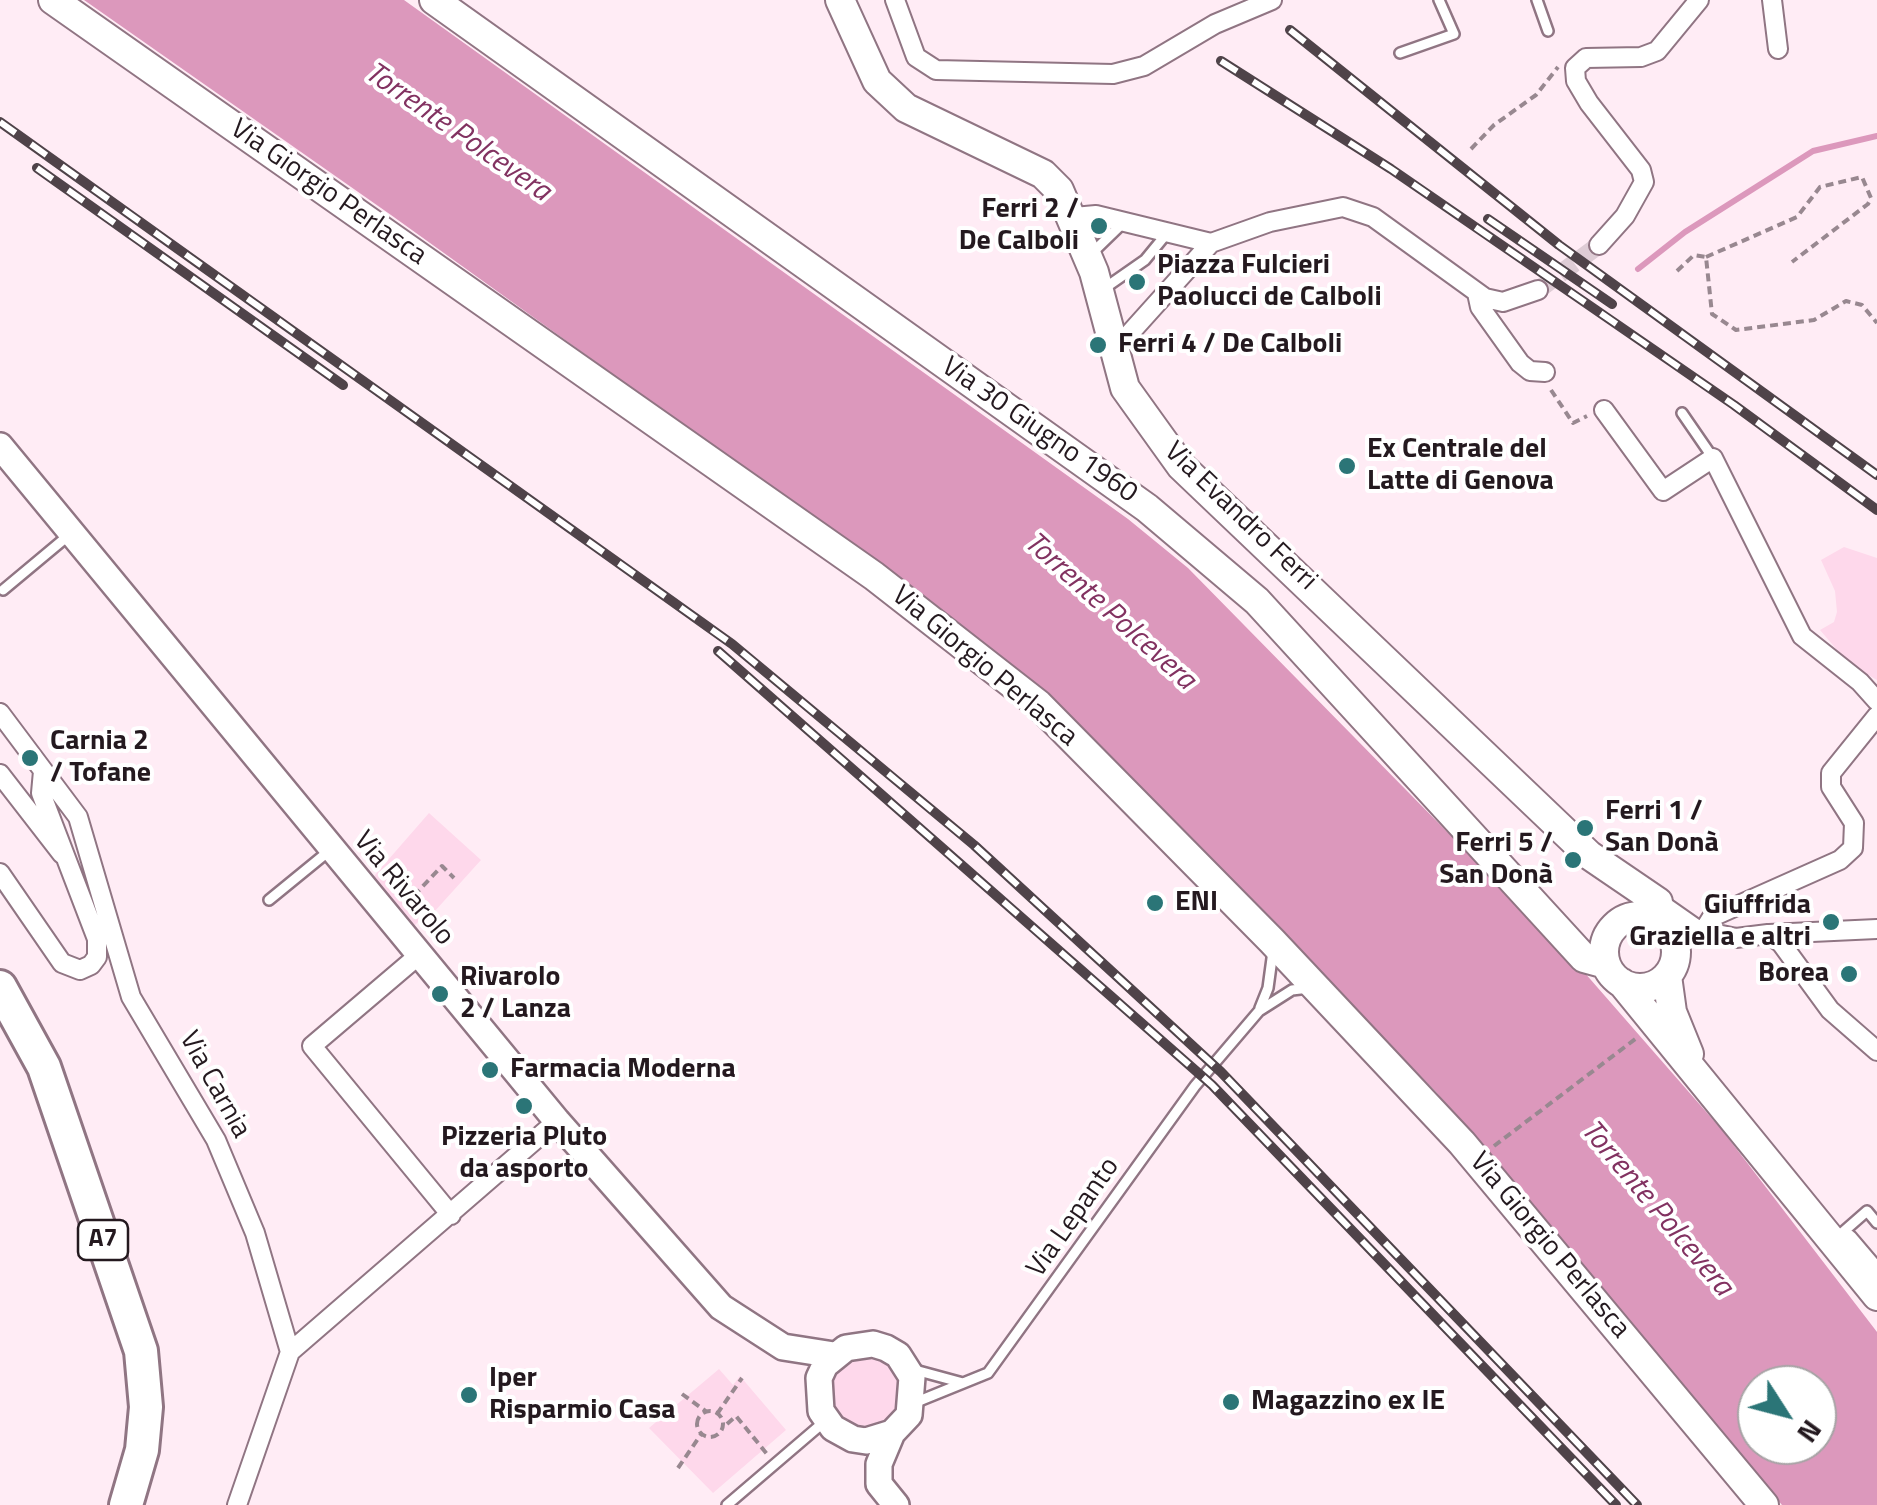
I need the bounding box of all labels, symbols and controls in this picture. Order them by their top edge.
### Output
water label: Torrente Polcevera [357,56,557,210]
street label: Via Giorgio Perlasca [223,113,433,273]
place label: Ferri 2 / De Calboli [959,193,1079,259]
marker: Ferri 2 / De Calboli [1088,215,1110,237]
place label: Piazza Fulcieri Paolucci de Calboli [1157,249,1382,315]
marker: Piazza Fulcieri Paolucci de Calboli [1126,271,1148,293]
place label: Ferri 4 / De Calboli [1118,328,1342,362]
marker: Ferri 4 / De Calboli [1087,334,1109,356]
street label: Via 30 Giugno 1960 [935,351,1143,511]
place label: Ex Centrale del Latte di Genova [1367,433,1554,499]
street label: Via Evandro Ferri [1157,436,1323,598]
marker: Ex Centrale del Latte di Genova [1336,455,1358,477]
water label: Torrente Polcevera [1016,526,1202,698]
street label: Via Giorgio Perlasca [884,580,1084,754]
place label: Carnia 2 / Tofane [50,725,151,791]
marker: Carnia 2 / Tofane [19,747,41,769]
place label: Ferri 1 / San Donà [1605,795,1719,861]
marker: Ferri 1 / San Donà [1574,817,1596,839]
street label: Via Rivarolo [346,825,460,953]
place label: Ferri 5 / San Donà [1439,827,1553,893]
marker: Ferri 5 / San Donà [1562,849,1584,871]
place label: ENI [1175,886,1218,920]
place label: Giuffrida Graziella e altri [1629,889,1811,955]
marker: ENI [1144,892,1166,914]
marker: Giuffrida Graziella e altri [1820,911,1842,933]
place label: Borea [1758,957,1829,991]
place label: Rivarolo 2 / Lanza [460,961,571,1027]
marker: Borea [1838,963,1860,985]
marker: Rivarolo 2 / Lanza [429,983,451,1005]
street label: Via Carnia [171,1026,257,1144]
place label: Farmacia Moderna [510,1053,736,1087]
marker: Farmacia Moderna [479,1059,501,1081]
marker: Pizzeria Pluto da asporto [513,1095,535,1117]
water label: Torrente Polcevera [1572,1114,1740,1304]
place label: Pizzeria Pluto da asporto [441,1121,607,1187]
street label: Via Giorgio Perlasca [1462,1146,1636,1346]
street label: Via Lepanto [1021,1152,1127,1284]
road number: A7 [78,1220,128,1260]
place label: Iper Risparmio Casa [489,1362,676,1428]
north arrow [1737,1365,1837,1465]
marker: Iper Risparmio Casa [458,1384,480,1406]
place label: Magazzino ex IE [1251,1385,1445,1419]
marker: Magazzino ex IE [1220,1391,1242,1413]
text: N [1787,1411,1833,1452]

